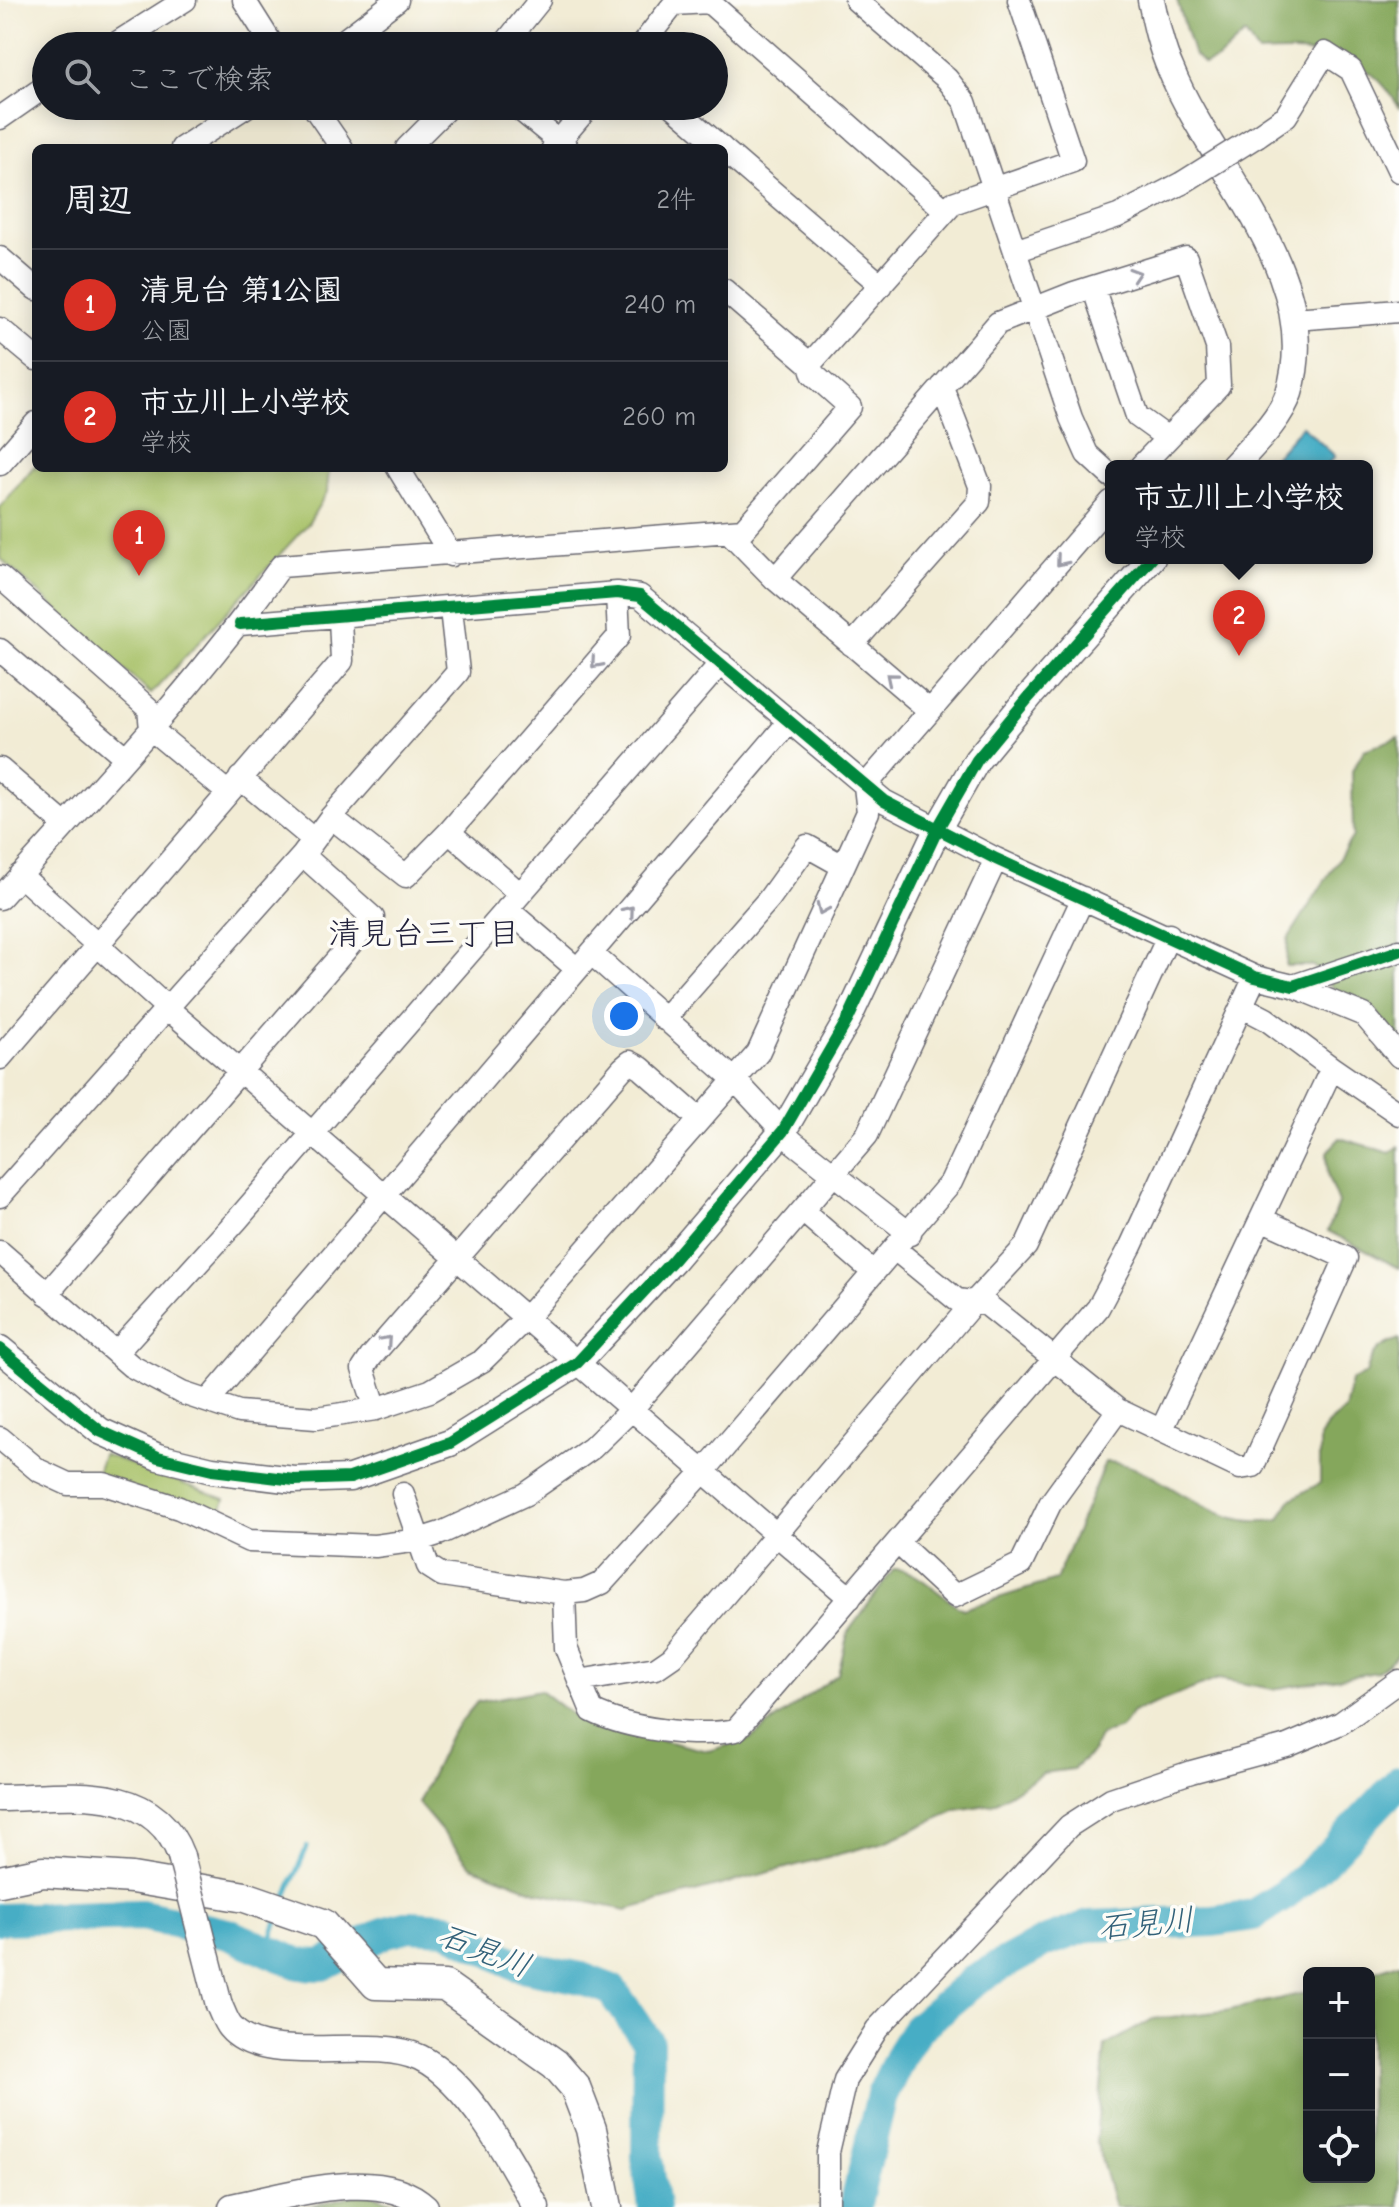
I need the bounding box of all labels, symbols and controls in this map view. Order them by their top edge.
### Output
search box [32,32,728,120]
icon: search [60,54,104,98]
text: ここで検索 [124,62,274,97]
text: 周辺 [64,180,132,220]
text: 2件 [656,185,696,215]
one-way arrow [1128,267,1141,283]
text: 清見台 第1公園 [140,273,342,308]
text: 1 [85,290,95,320]
text: 240 m [624,290,696,320]
text: 公園 [140,316,192,346]
text: 市立川上小学校 [140,385,350,420]
text: 2 [84,402,96,432]
text: 260 m [622,402,696,432]
text: 学校 [140,428,192,458]
popup [1105,460,1373,564]
text: 市立川上小学校 [1134,480,1344,515]
pin: 1 [113,510,165,576]
text: 学校 [1134,523,1186,553]
one-way arrow [1056,552,1071,567]
pin: 2 [1213,590,1265,656]
one-way arrow [591,653,605,668]
one-way arrow [886,673,900,688]
one-way arrow [815,901,831,916]
one-way arrow [619,905,634,920]
district label: 清見台三丁目 [328,915,520,952]
your location [604,996,644,1036]
one-way arrow [376,1335,390,1350]
water label: 石見川 [1097,1901,1195,1946]
water label: 石見川 [433,1916,536,1985]
map controls [1303,1967,1375,2183]
button: + [1303,1967,1375,2039]
button: − [1303,2039,1375,2111]
button: locate [1303,2111,1375,2183]

